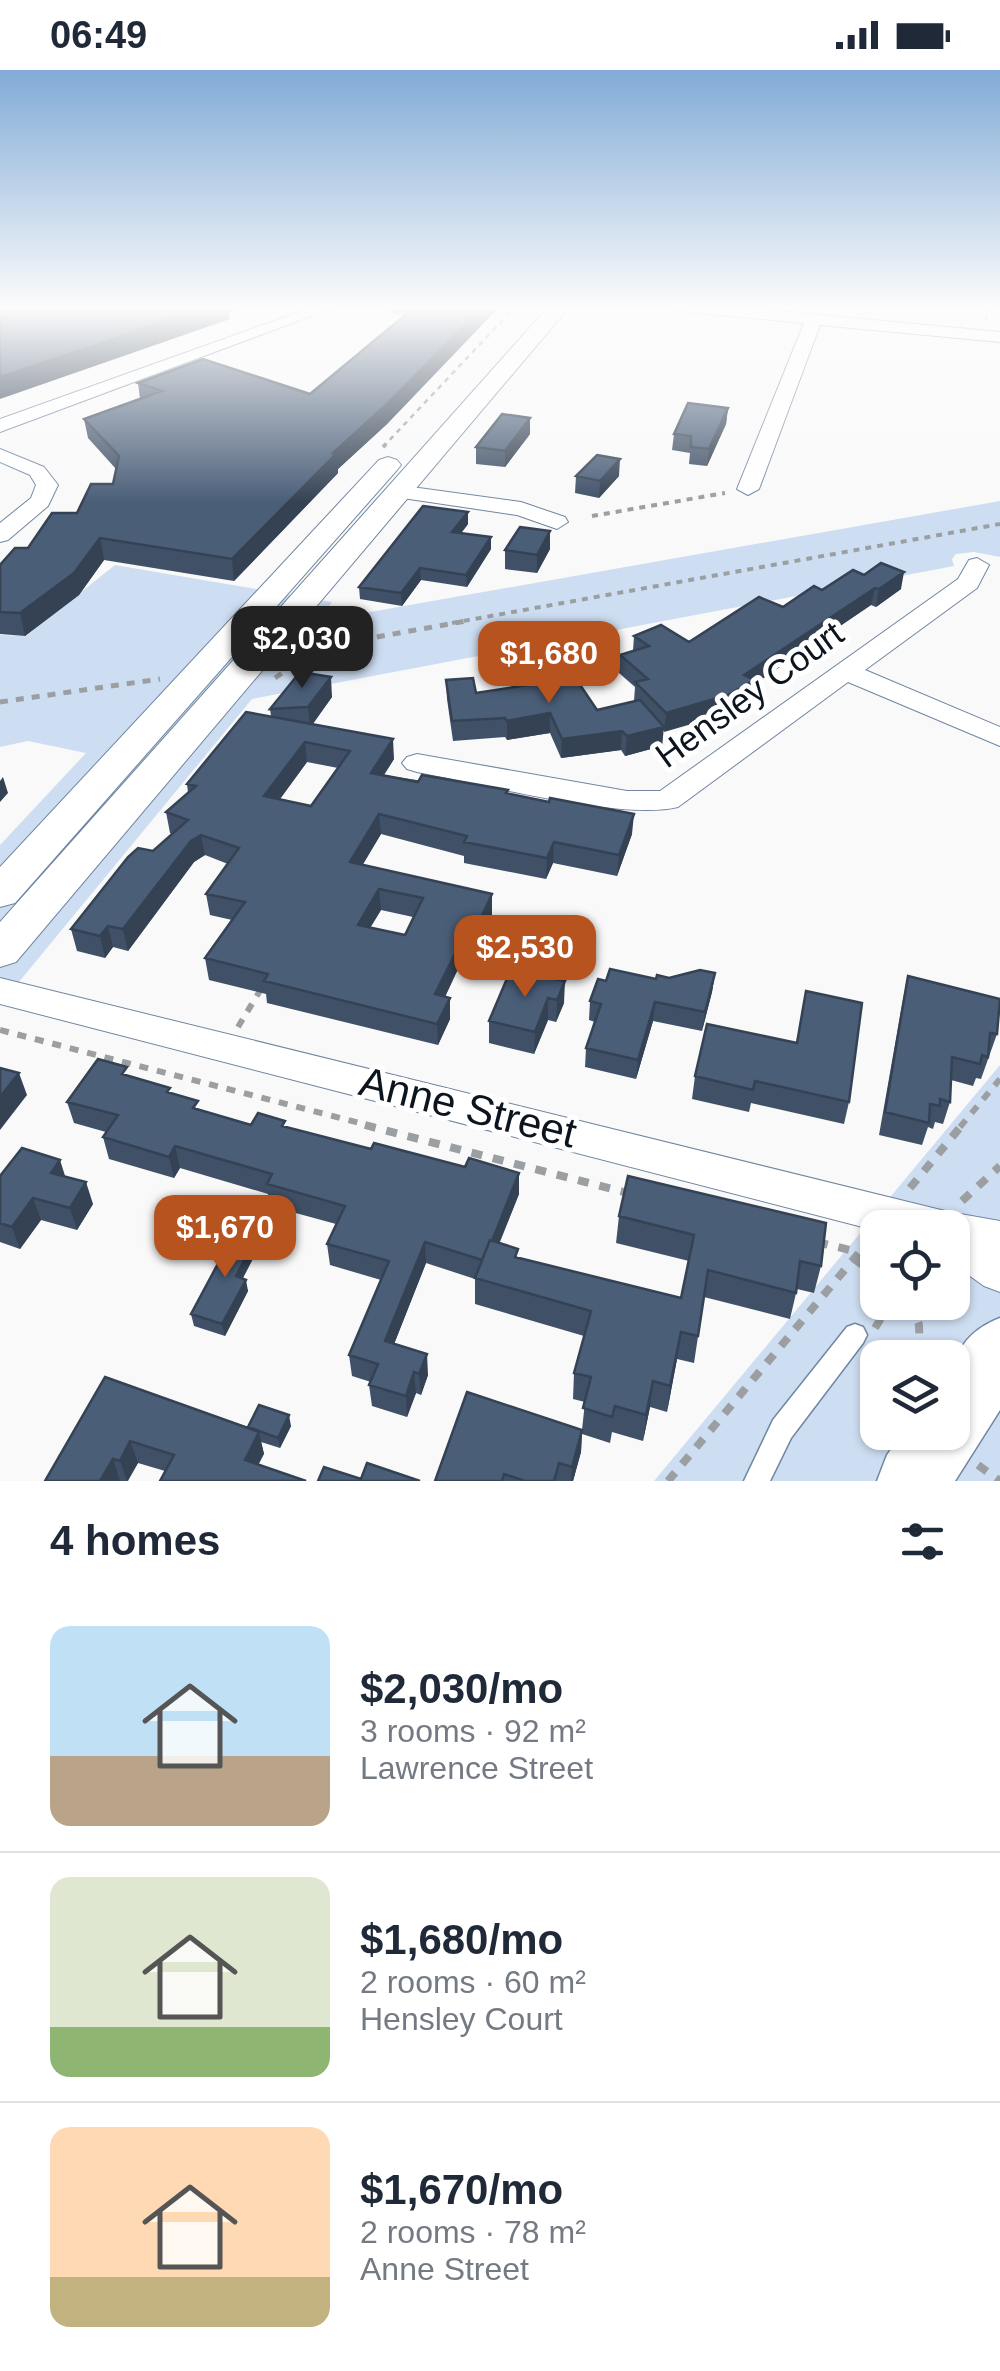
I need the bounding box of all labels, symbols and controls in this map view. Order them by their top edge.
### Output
text: 06:49 [50,14,147,56]
pin: $2,030 [221,606,383,691]
street label: Hensley Court [648,613,850,775]
text: $2,030 [253,620,351,656]
pin: $1,680 [468,621,630,706]
text: $1,680 [500,635,598,671]
pin: $2,530 [444,915,606,1000]
text: $2,530 [476,929,574,965]
street label: Anne Street [355,1057,582,1157]
pin: $1,670 [144,1195,306,1280]
text: $1,670 [176,1209,274,1245]
map controls [860,1210,970,1450]
button: locate [860,1210,970,1320]
button: layers [860,1340,970,1450]
icon: filters [895,1514,950,1569]
text: 4 homes [50,1517,220,1564]
text: $2,030/mo [360,1665,563,1712]
icon: home [130,1666,250,1786]
text: 3 rooms · 92 m² [360,1713,586,1749]
text: Lawrence Street [360,1750,593,1786]
text: $1,680/mo [360,1916,563,1963]
icon: home [130,1917,250,2037]
text: 2 rooms · 60 m² [360,1964,586,2000]
text: Hensley Court [360,2001,563,2037]
text: $1,670/mo [360,2166,563,2213]
icon: home [130,2167,250,2287]
text: 2 rooms · 78 m² [360,2214,586,2250]
text: Anne Street [360,2251,529,2287]

